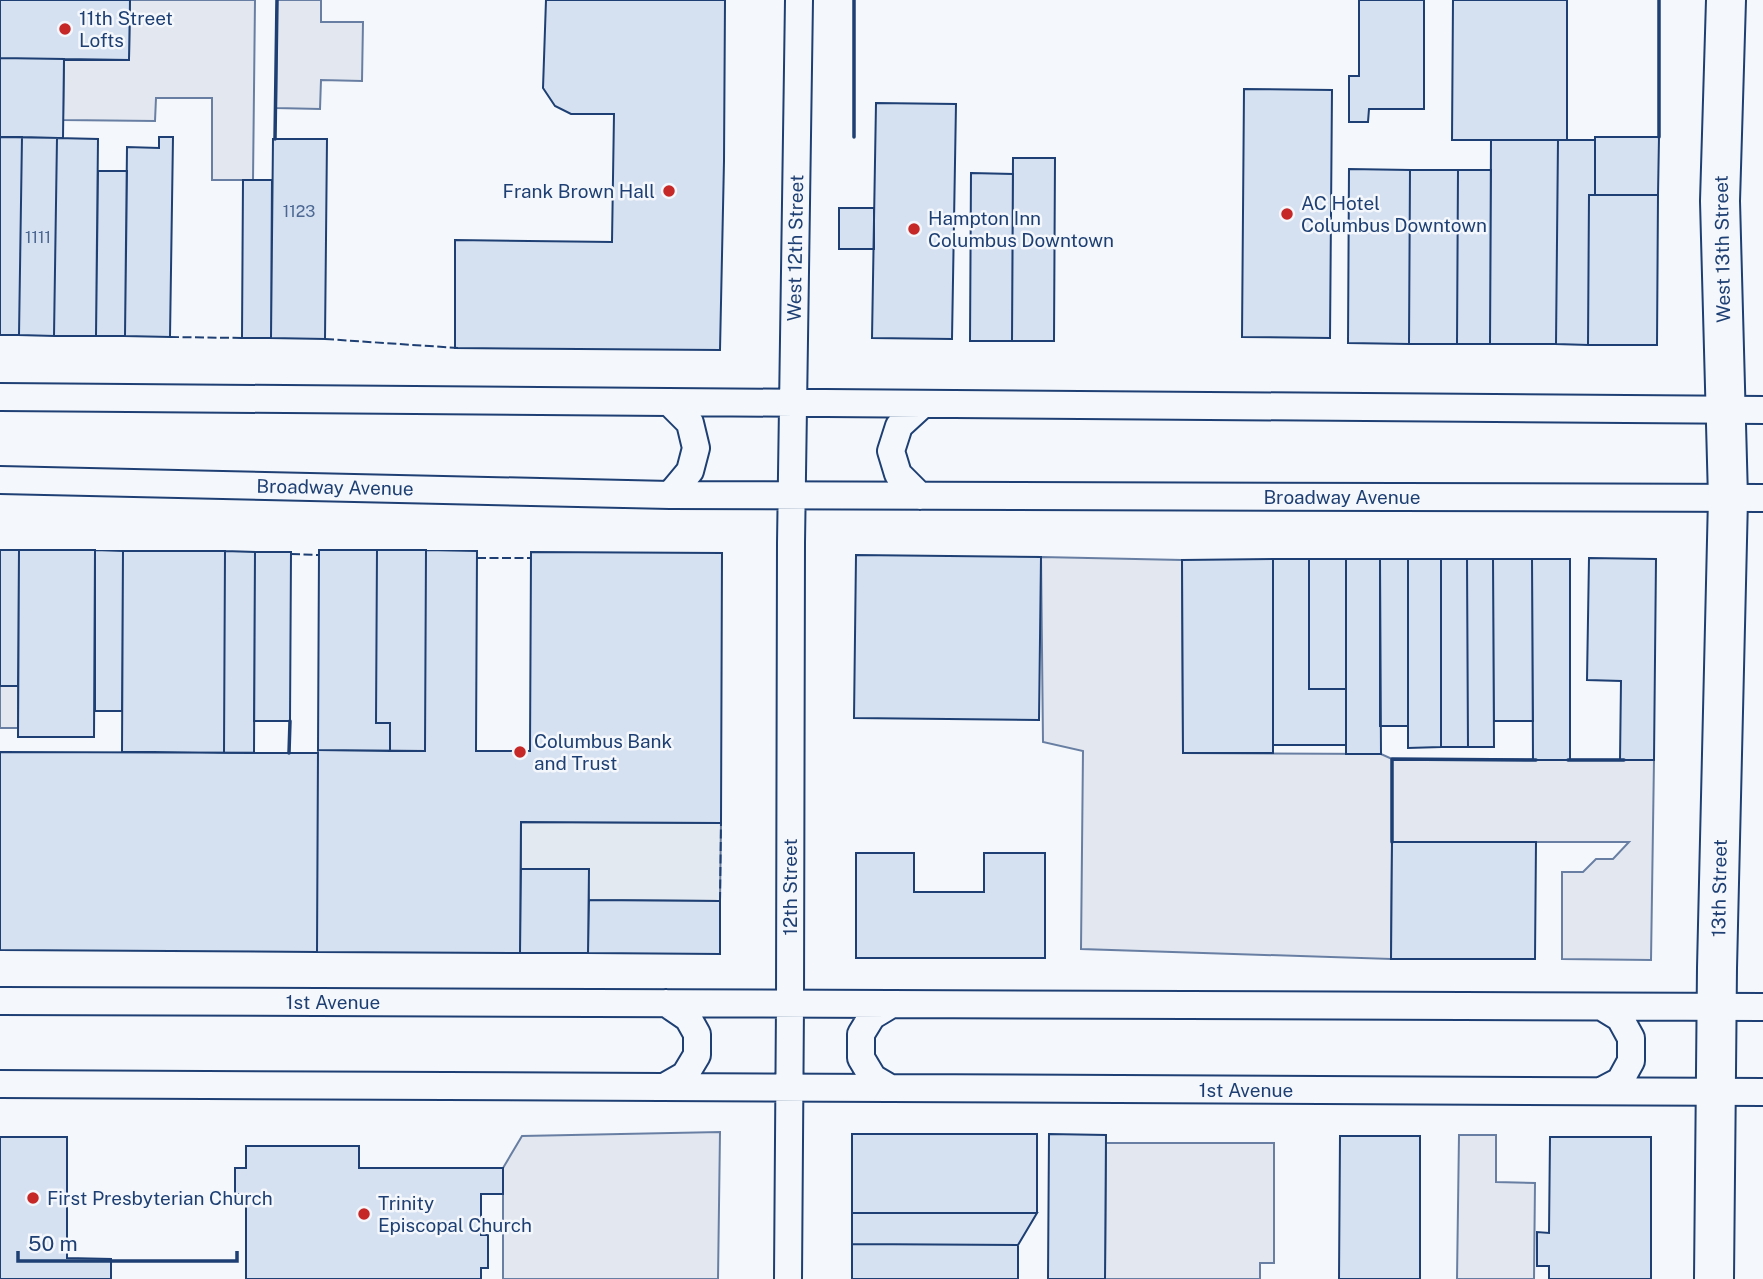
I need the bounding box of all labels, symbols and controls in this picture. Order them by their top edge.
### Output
place label: 11th Street Lofts [79,7,173,51]
marker: 11th Street Lofts [57,21,73,37]
street label: West 12th Street [783,174,807,322]
street label: West 13th Street [1710,175,1734,323]
place label: Frank Brown Hall [503,180,655,202]
marker: Frank Brown Hall [661,183,677,199]
place label: AC Hotel Columbus Downtown [1301,192,1487,236]
house number: 1123 [283,202,315,221]
marker: AC Hotel Columbus Downtown [1279,206,1295,222]
place label: Hampton Inn Columbus Downtown [928,207,1114,251]
marker: Hampton Inn Columbus Downtown [906,221,922,237]
house number: 1111 [25,228,51,247]
street label: Broadway Avenue [256,475,414,499]
street label: Broadway Avenue [1263,486,1421,508]
place label: Columbus Bank and Trust [534,730,673,774]
marker: Columbus Bank and Trust [512,744,528,760]
street label: 12th Street [779,838,801,936]
street label: 13th Street [1707,839,1731,937]
street label: 1st Avenue [286,991,380,1013]
street label: 1st Avenue [1199,1079,1293,1101]
place label: First Presbyterian Church [47,1187,273,1209]
marker: First Presbyterian Church [25,1190,41,1206]
place label: Trinity Episcopal Church [378,1192,532,1236]
marker: Trinity Episcopal Church [356,1206,372,1222]
scale bar [18,1220,236,1264]
text: 50 m [28,1231,78,1256]

